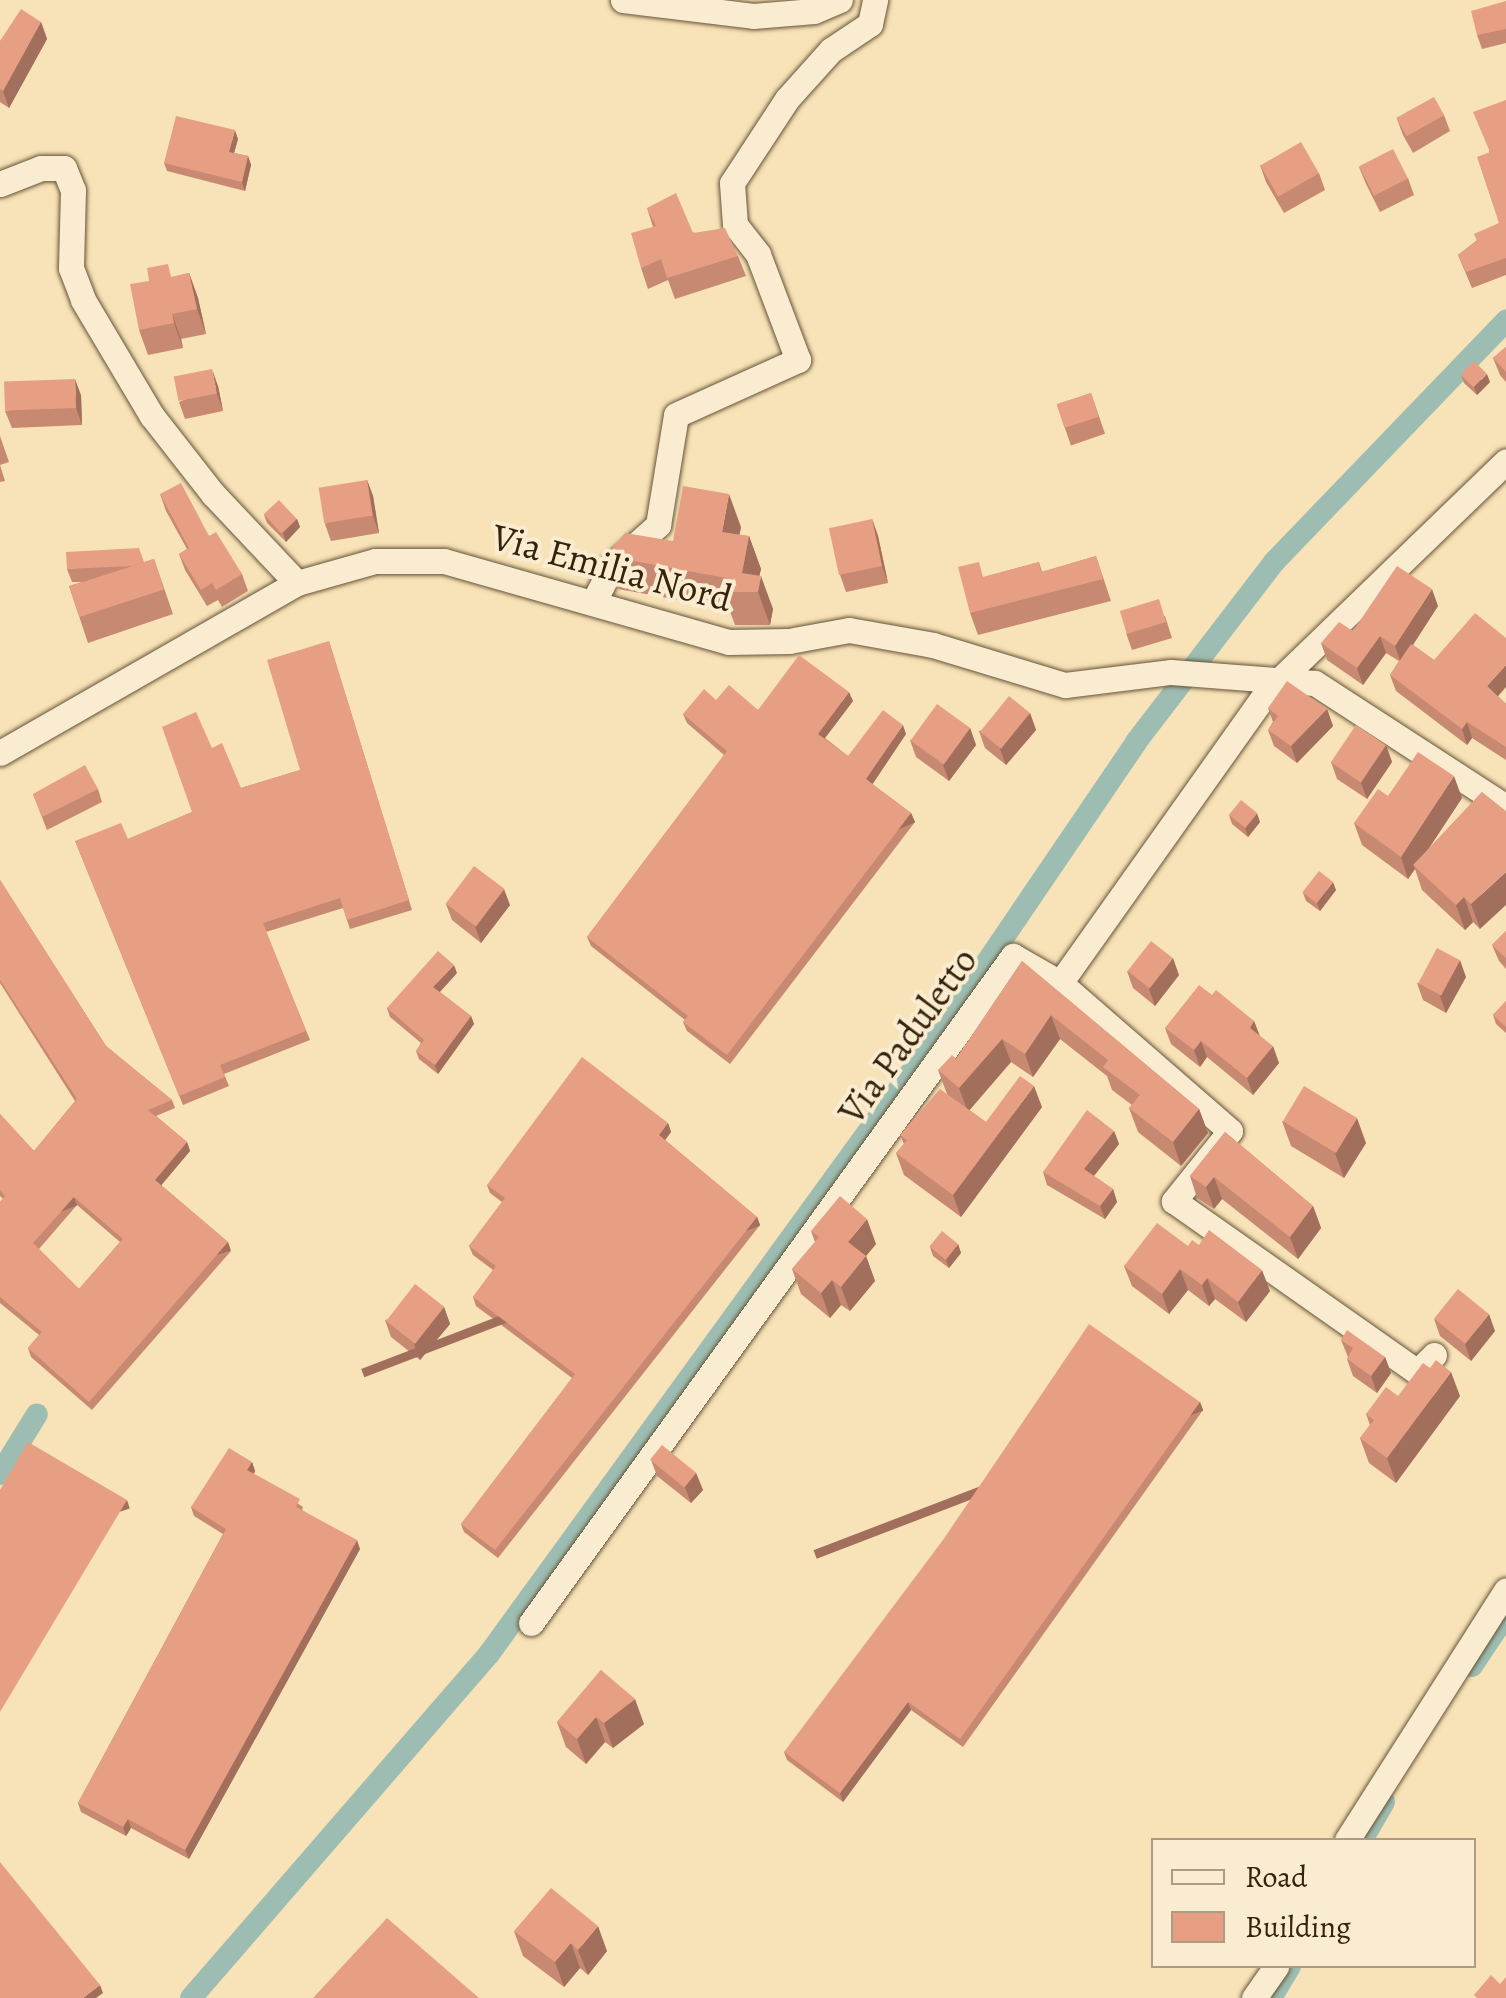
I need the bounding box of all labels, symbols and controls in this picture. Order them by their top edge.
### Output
street label: Via Emilia Nord [487,514,737,622]
street label: Via Paduletto [829,939,987,1133]
legend [1151,1838,1476,1968]
text: Road [1245,1857,1307,1897]
text: Building [1245,1907,1351,1947]

